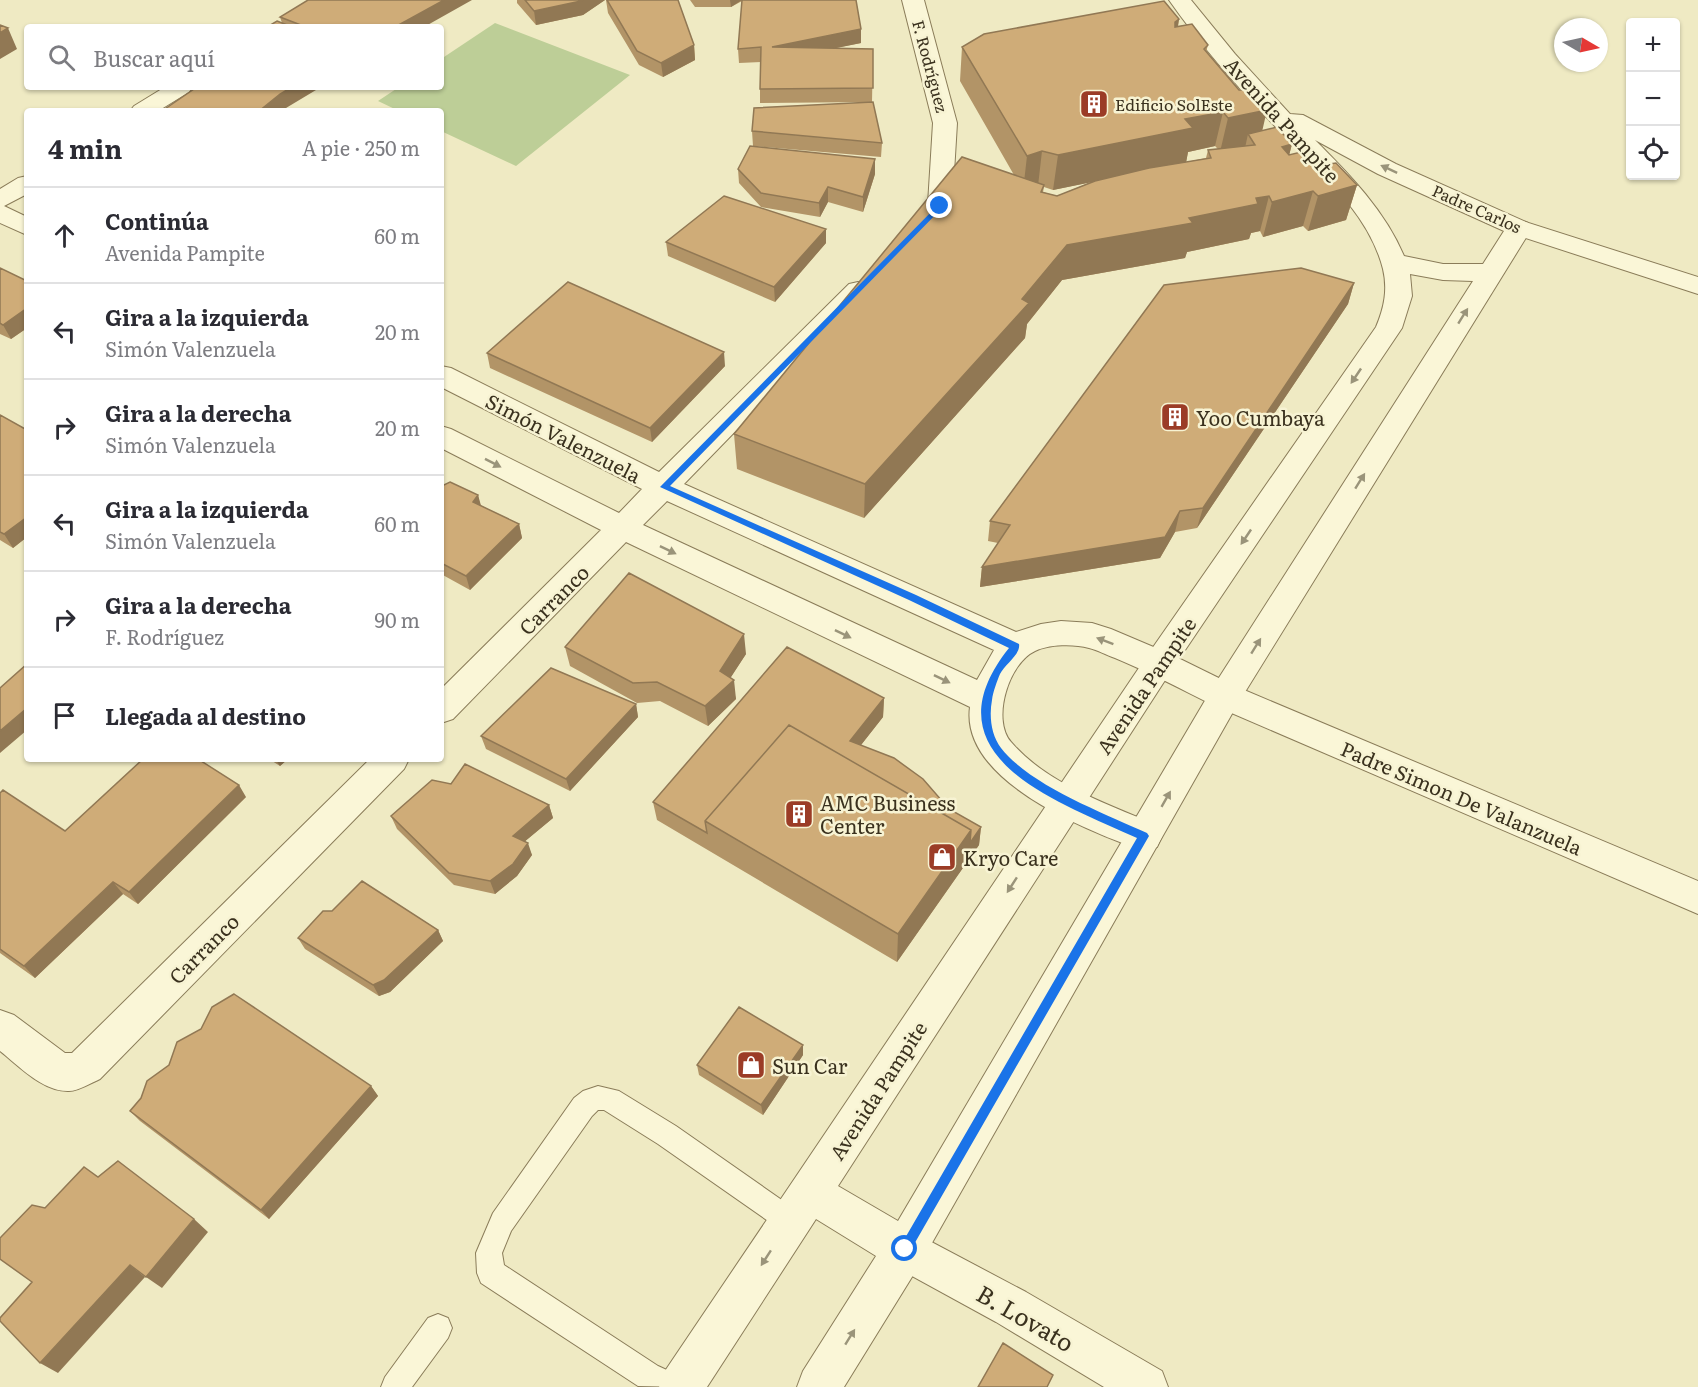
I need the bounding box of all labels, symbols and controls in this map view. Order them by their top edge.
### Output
street label: F. Rodríguez [907,17,955,115]
north arrow [1554,18,1608,72]
map controls [1626,18,1680,180]
button: + [1626,18,1680,72]
search box [24,24,444,90]
icon: search [45,41,78,74]
text: Buscar aquí [93,41,215,74]
street label: Avenida Pampite [1218,50,1348,188]
button: − [1626,72,1680,126]
building icon: Edificio SolEste [1078,88,1110,120]
place label: Edificio SolEste [1115,92,1233,116]
button: locate [1626,126,1680,180]
text: 4 min [48,128,122,167]
text: A pie · 250 m [302,132,420,162]
one-way arrow [1380,165,1397,174]
street label: Padre Carlos [1429,178,1525,238]
route end [926,192,952,218]
text: Continúa [105,204,209,237]
icon: ahead [48,219,81,252]
text: 60 m [374,220,420,250]
text: Avenida Pampite [105,237,265,267]
text: Gira a la izquierda [105,300,309,333]
one-way arrow [1458,308,1469,324]
icon: left [48,315,81,348]
text: 20 m [375,316,420,346]
text: Simón Valenzuela [105,333,276,363]
one-way arrow [1350,368,1362,384]
street label: Simón Valenzuela [481,385,647,489]
text: Gira a la derecha [105,396,292,429]
building icon: Yoo Cumbaya [1159,401,1191,433]
place label: Yoo Cumbaya [1196,402,1325,432]
icon: right [48,411,81,444]
text: 20 m [375,412,420,442]
text: Simón Valenzuela [105,429,276,459]
one-way arrow [485,458,502,467]
one-way arrow [1354,473,1365,489]
text: Gira a la izquierda [105,492,309,525]
icon: left [48,507,81,540]
text: 60 m [374,508,420,538]
text: Simón Valenzuela [105,525,276,555]
one-way arrow [1240,529,1251,545]
one-way arrow [659,545,676,554]
street label: Carranco [511,557,595,641]
text: Gira a la derecha [105,588,292,621]
icon: right [48,603,81,636]
text: 90 m [375,604,420,634]
street label: Avenida Pampite [1088,610,1202,760]
text: F. Rodríguez [105,621,224,651]
one-way arrow [835,630,852,639]
one-way arrow [1096,636,1114,645]
one-way arrow [1251,638,1262,654]
one-way arrow [933,674,950,683]
icon: arrive [48,699,81,732]
text: Llegada al destino [105,699,306,732]
street label: Padre Simon De Valanzuela [1337,733,1587,862]
place label: AMC Business Center [820,787,955,840]
one-way arrow [1160,790,1170,807]
building icon: AMC Business Center [783,798,815,830]
shop icon: Kryo Care [926,841,958,873]
place label: Kryo Care [963,842,1058,872]
one-way arrow [1006,877,1018,893]
street label: Carranco [161,906,245,990]
street label: Avenida Pampite [821,1015,933,1165]
shop icon: Sun Car [735,1049,767,1081]
place label: Sun Car [772,1050,848,1080]
route start [891,1235,917,1261]
one-way arrow [760,1250,771,1267]
street label: B. Lovato [971,1275,1081,1359]
one-way arrow [845,1329,856,1345]

